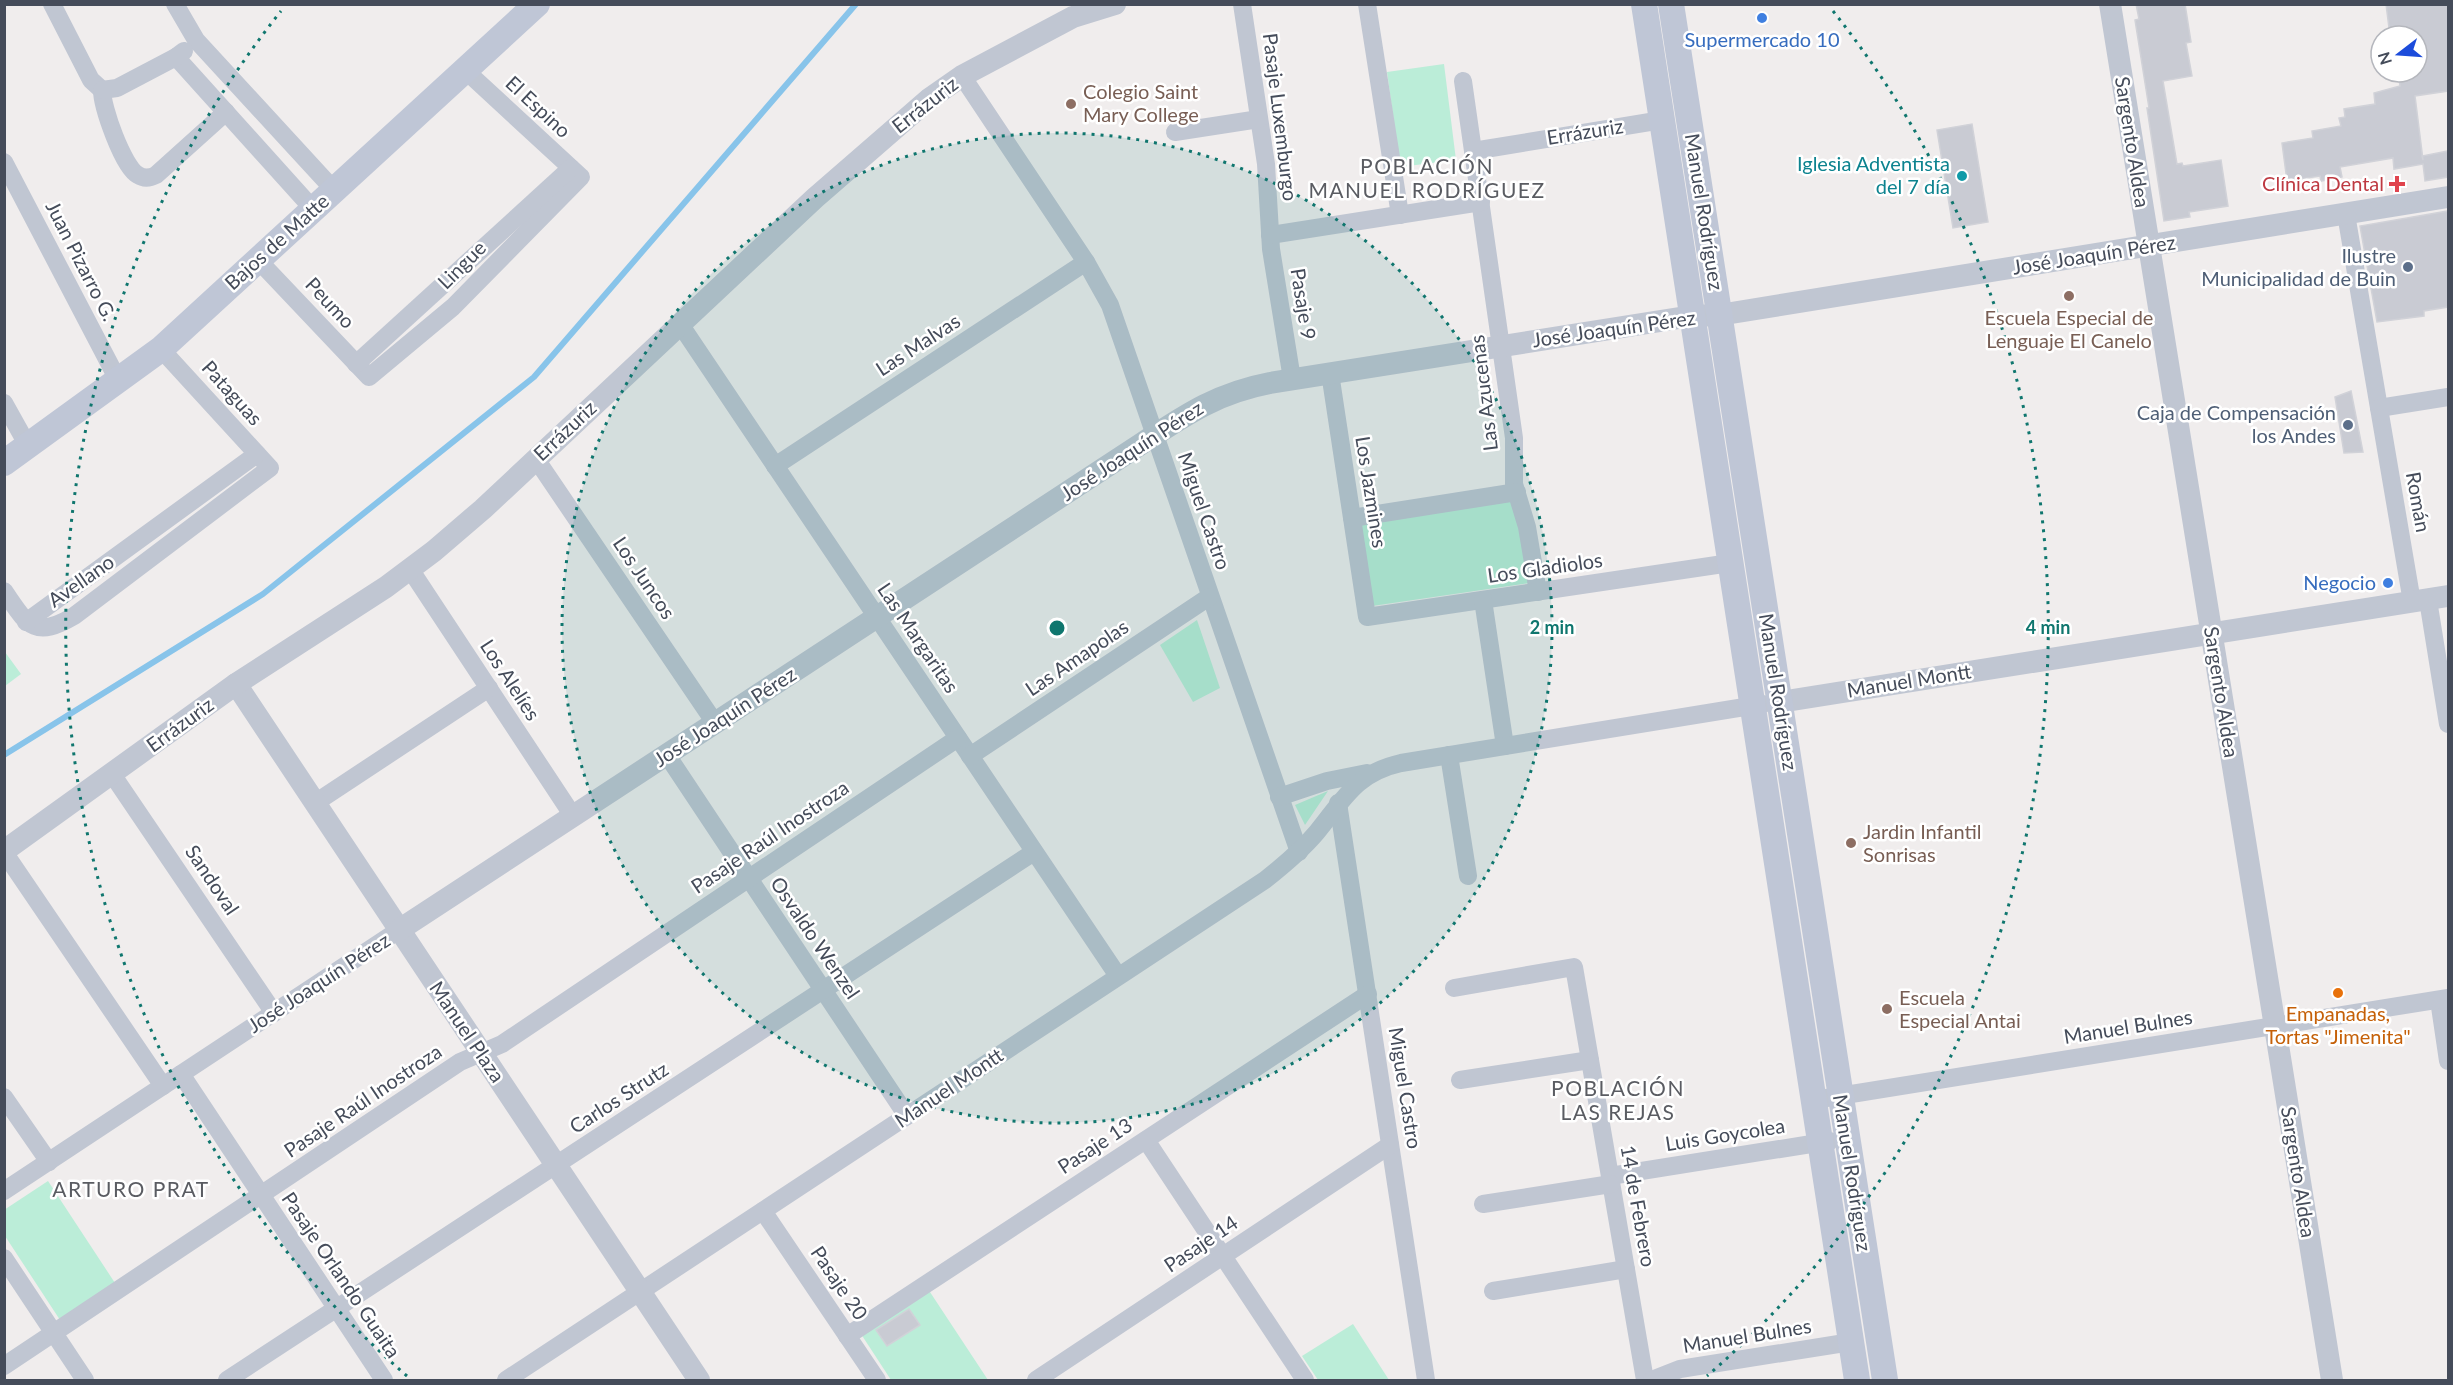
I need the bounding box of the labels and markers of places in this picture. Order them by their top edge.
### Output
marker: Supermercado 10 [1755,11,1769,25]
place label: Supermercado 10 [1684,27,1840,51]
place label: Colegio Saint Mary College [1083,79,1199,126]
marker: Colegio Saint Mary College [1064,97,1078,111]
place label: Iglesia Adventista del 7 día [1797,151,1950,198]
marker: Iglesia Adventista del 7 día [1955,169,1969,183]
place label: Clínica Dental [2262,171,2384,195]
marker: Clínica Dental [2388,175,2406,193]
place label: Ilustre Municipalidad de Buin [2201,243,2396,290]
marker: Ilustre Municipalidad de Buin [2401,260,2415,274]
marker: Escuela Especial de Lenguaje El Canelo [2062,289,2076,303]
place label: Escuela Especial de Lenguaje El Canelo [1985,305,2153,352]
place label: Caja de Compensación los Andes [2137,400,2336,447]
marker: Caja de Compensación los Andes [2341,418,2355,432]
place label: Negocio [2303,570,2376,594]
marker: Negocio [2381,576,2395,590]
centre of rings [1047,618,1067,638]
place label: Jardin Infantil Sonrisas [1863,819,1982,866]
marker: Jardin Infantil Sonrisas [1844,836,1858,850]
place label: Escuela Especial Antai [1899,985,2021,1032]
marker: Empanadas, Tortas "Jimenita" [2331,986,2345,1000]
place label: Empanadas, Tortas "Jimenita" [2265,1001,2411,1048]
marker: Escuela Especial Antai [1880,1002,1894,1016]

